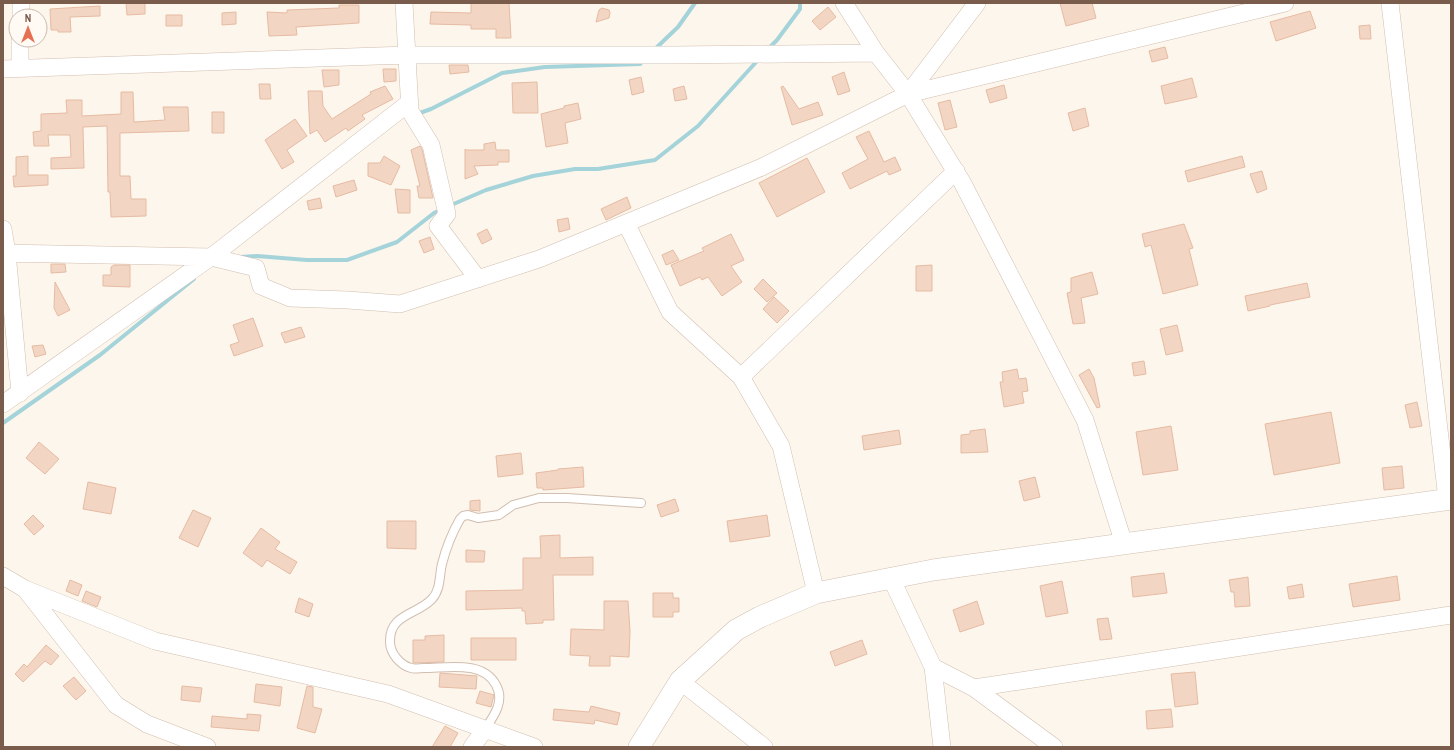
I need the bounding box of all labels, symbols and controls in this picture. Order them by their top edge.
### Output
north arrow [8,8,48,48]
text: N [25,11,31,25]

